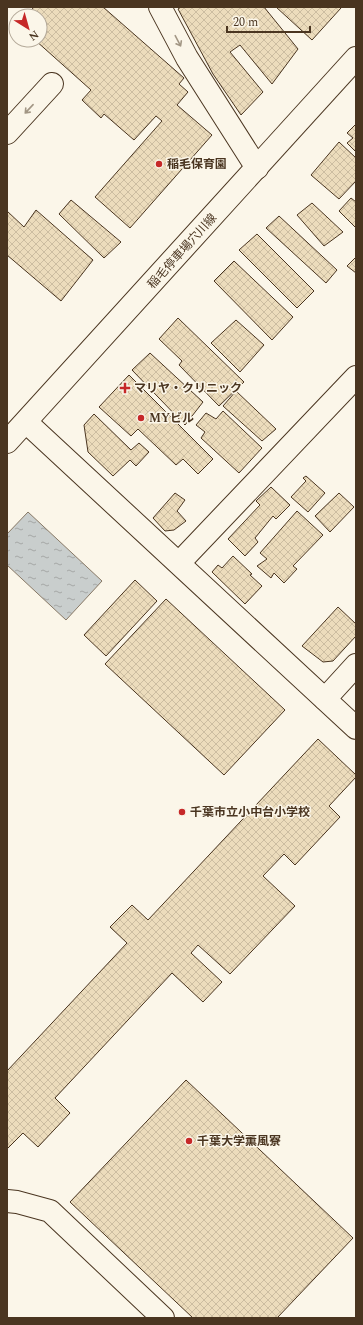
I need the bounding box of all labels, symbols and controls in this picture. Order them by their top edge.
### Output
north arrow [8,8,48,48]
scale bar [227,8,310,34]
text: 20 m [233,13,258,32]
text: N [25,26,42,45]
one-way arrow [175,35,183,47]
one-way arrow [25,103,34,114]
place label: 稲毛保育園 [167,155,227,174]
marker: 稲毛保育園 [154,159,164,169]
street label: 稲毛停車場穴川線 [143,209,222,293]
place label: マリヤ・クリニック [134,379,242,398]
marker: マリヤ・クリニック [119,382,131,394]
place label: MYビル [149,409,194,428]
marker: MYビル [136,413,146,423]
place label: 千葉市立小中台小学校 [190,803,310,822]
marker: 千葉市立小中台小学校 [177,807,187,817]
place label: 千葉大学薫風寮 [197,1132,281,1151]
marker: 千葉大学薫風寮 [184,1136,194,1146]

